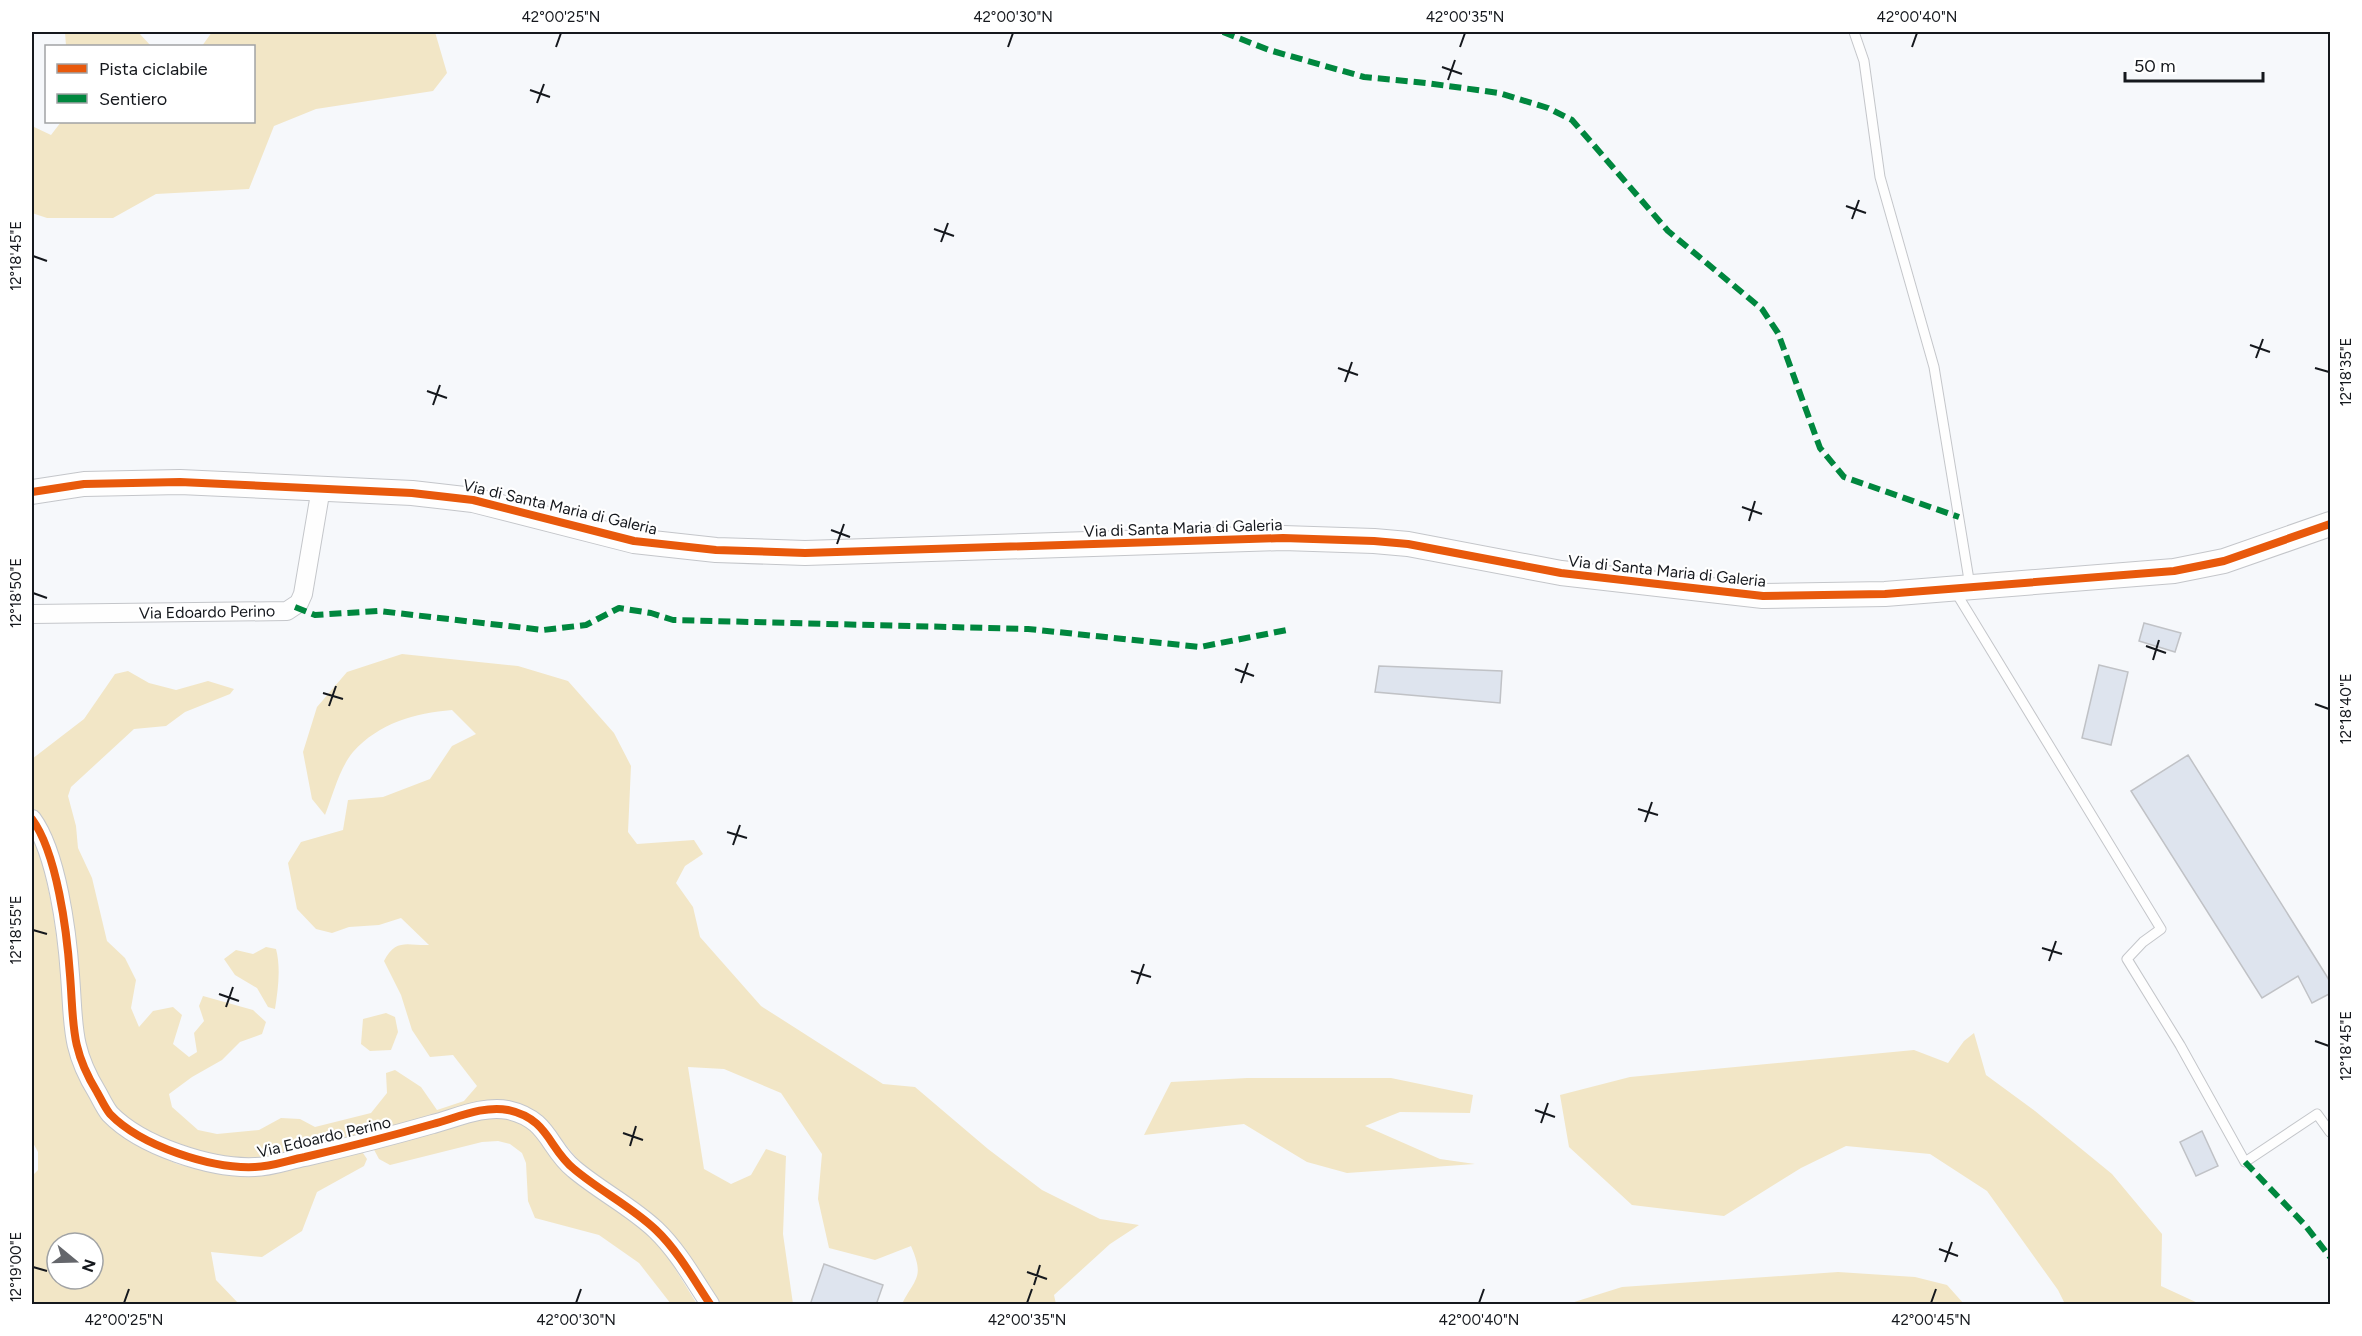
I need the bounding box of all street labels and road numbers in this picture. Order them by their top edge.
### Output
street label: Via di Santa Maria di Galeria [461,475,659,539]
street label: Via di Santa Maria di Galeria [1083,515,1283,541]
street label: Via di Santa Maria di Galeria [1567,551,1767,591]
street label: Via Edoardo Perino [139,601,275,623]
street label: Via Edoardo Perino [255,1112,393,1162]

